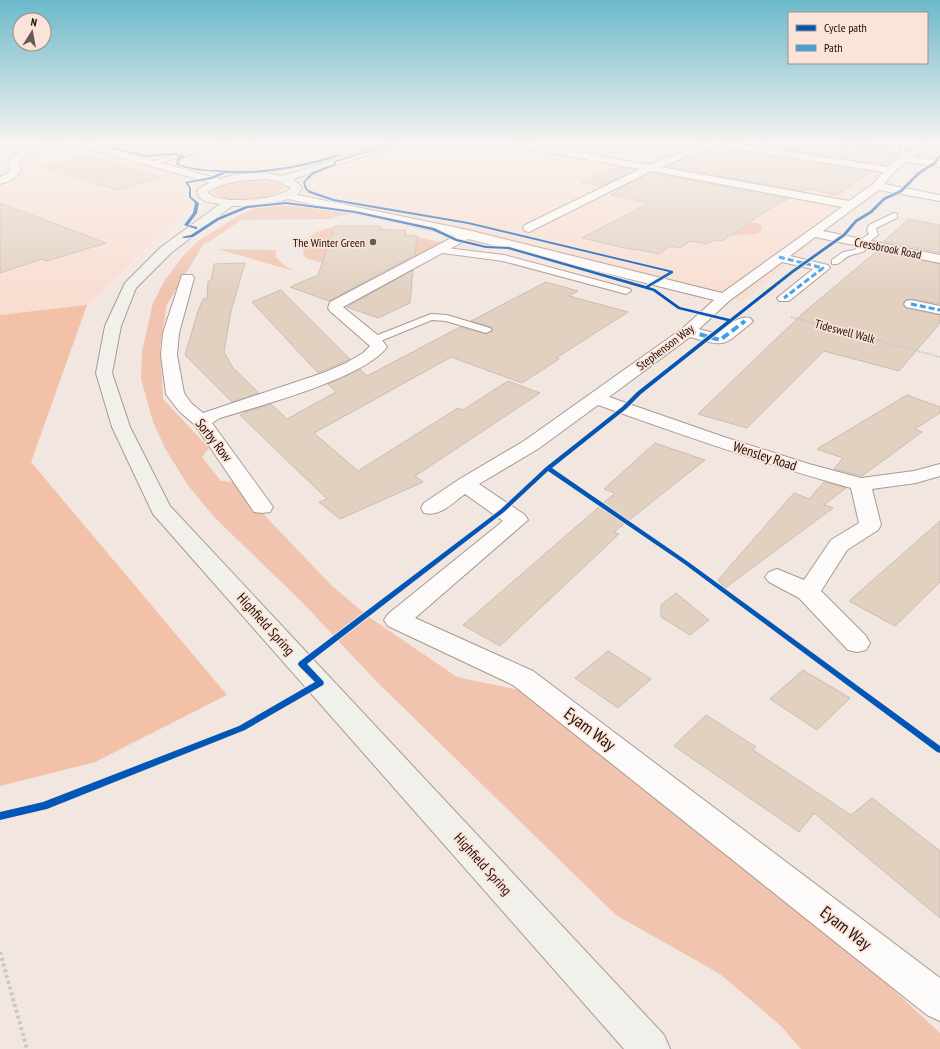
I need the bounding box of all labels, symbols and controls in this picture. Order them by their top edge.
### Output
north arrow [12,12,52,52]
legend [788,12,928,64]
text: N [30,15,38,30]
text: Cycle path [824,20,867,35]
text: Path [824,40,842,55]
street label: Cressbrook Road [853,234,923,262]
place label: The Winter Green [293,235,365,250]
marker: The Winter Green [368,237,378,247]
street label: Tideswell Walk [813,316,877,346]
street label: Stephenson Way [633,320,697,373]
street label: Sorby Row [192,415,237,466]
street label: Wensley Road [731,437,799,475]
street label: Highfield Spring [233,589,299,659]
street label: Eyam Way [560,702,621,756]
street label: Highfield Spring [450,829,516,899]
street label: Eyam Way [816,901,876,955]

